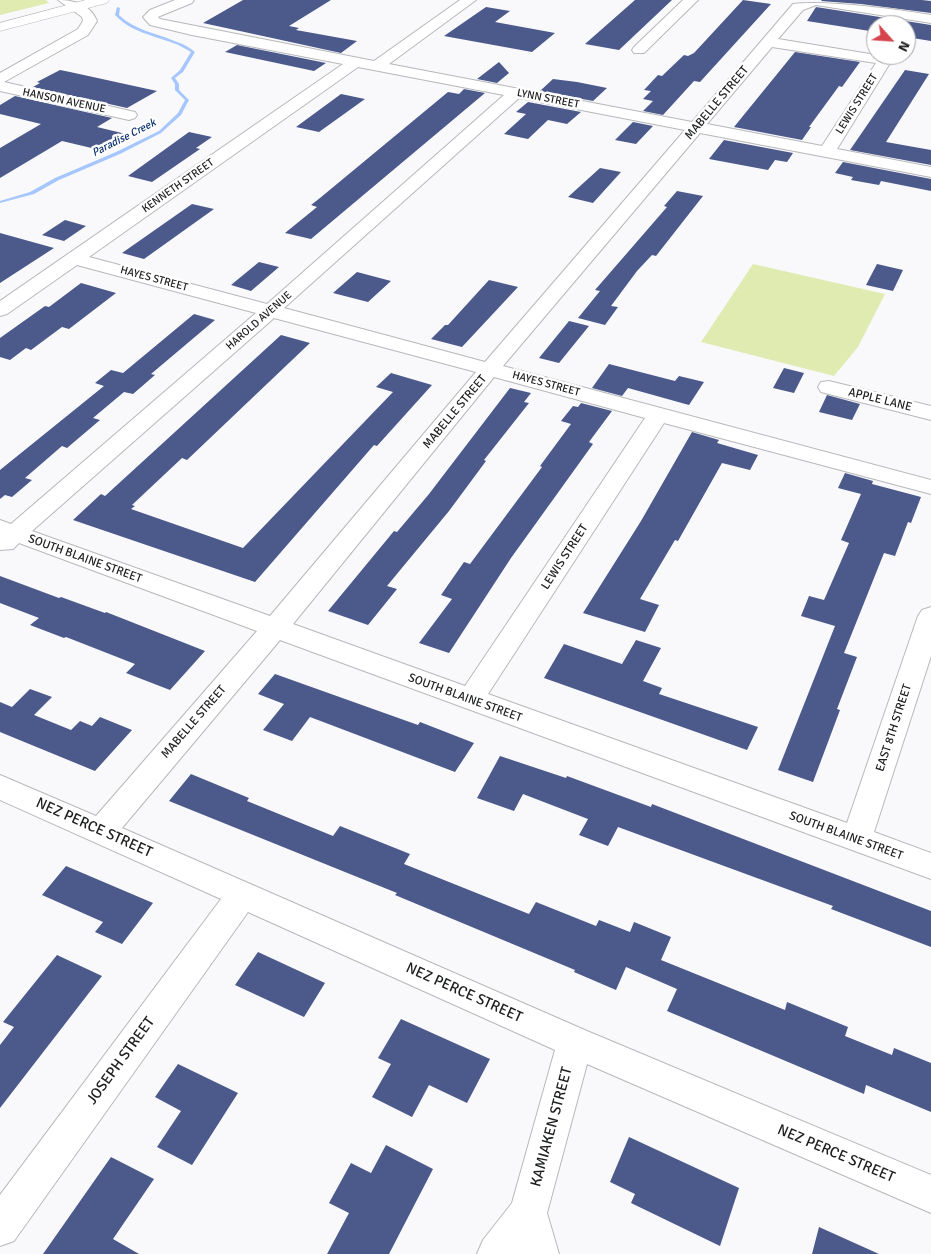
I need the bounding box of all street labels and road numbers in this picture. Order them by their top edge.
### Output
street label: MABELLE STREET [682,63,752,143]
street label: LEWIS STREET [833,71,881,137]
street label: HANSON AVENUE [21,86,107,116]
street label: LYNN STREET [516,86,580,112]
street label: KENNETH STREET [139,156,217,216]
street label: HAYES STREET [119,264,189,294]
street label: HAROLD AVENUE [223,289,295,353]
street label: HAYES STREET [511,369,581,399]
street label: MABELLE STREET [420,372,490,452]
street label: APPLE LANE [847,385,913,415]
street label: LEWIS STREET [539,522,591,592]
street label: SOUTH BLAINE STREET [26,532,144,586]
street label: SOUTH BLAINE STREET [406,671,524,725]
street label: EAST 8TH STREET [873,682,915,774]
street label: MABELLE STREET [158,683,230,761]
street label: NEZ PERCE STREET [33,794,155,862]
street label: SOUTH BLAINE STREET [787,809,905,863]
street label: NEZ PERCE STREET [403,959,525,1027]
street label: JOSEPH STREET [83,1014,159,1108]
street label: KAMIAKEN STREET [527,1065,577,1189]
street label: NEZ PERCE STREET [775,1121,897,1187]

